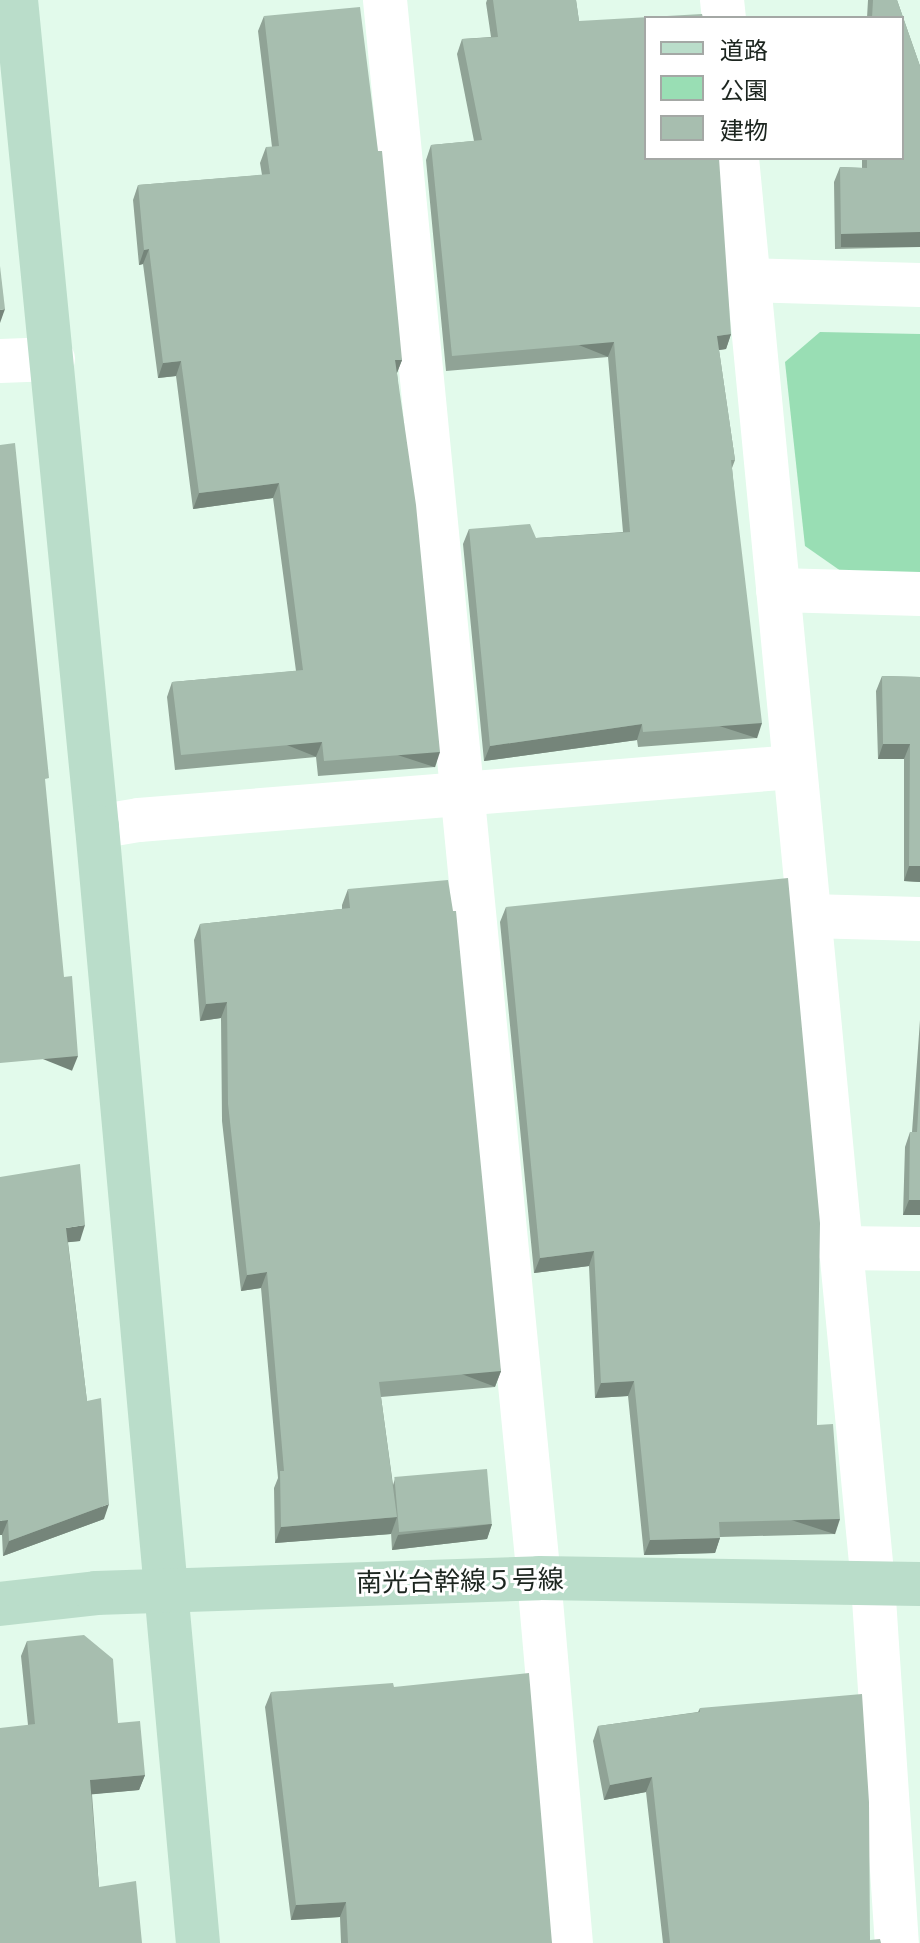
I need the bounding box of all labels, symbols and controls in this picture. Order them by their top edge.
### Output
legend [644,16,904,160]
text: 道路 [720,37,768,65]
text: 公園 [720,77,768,105]
text: 建物 [720,117,768,145]
street label: 南光台幹線５号線 [356,1565,564,1599]

